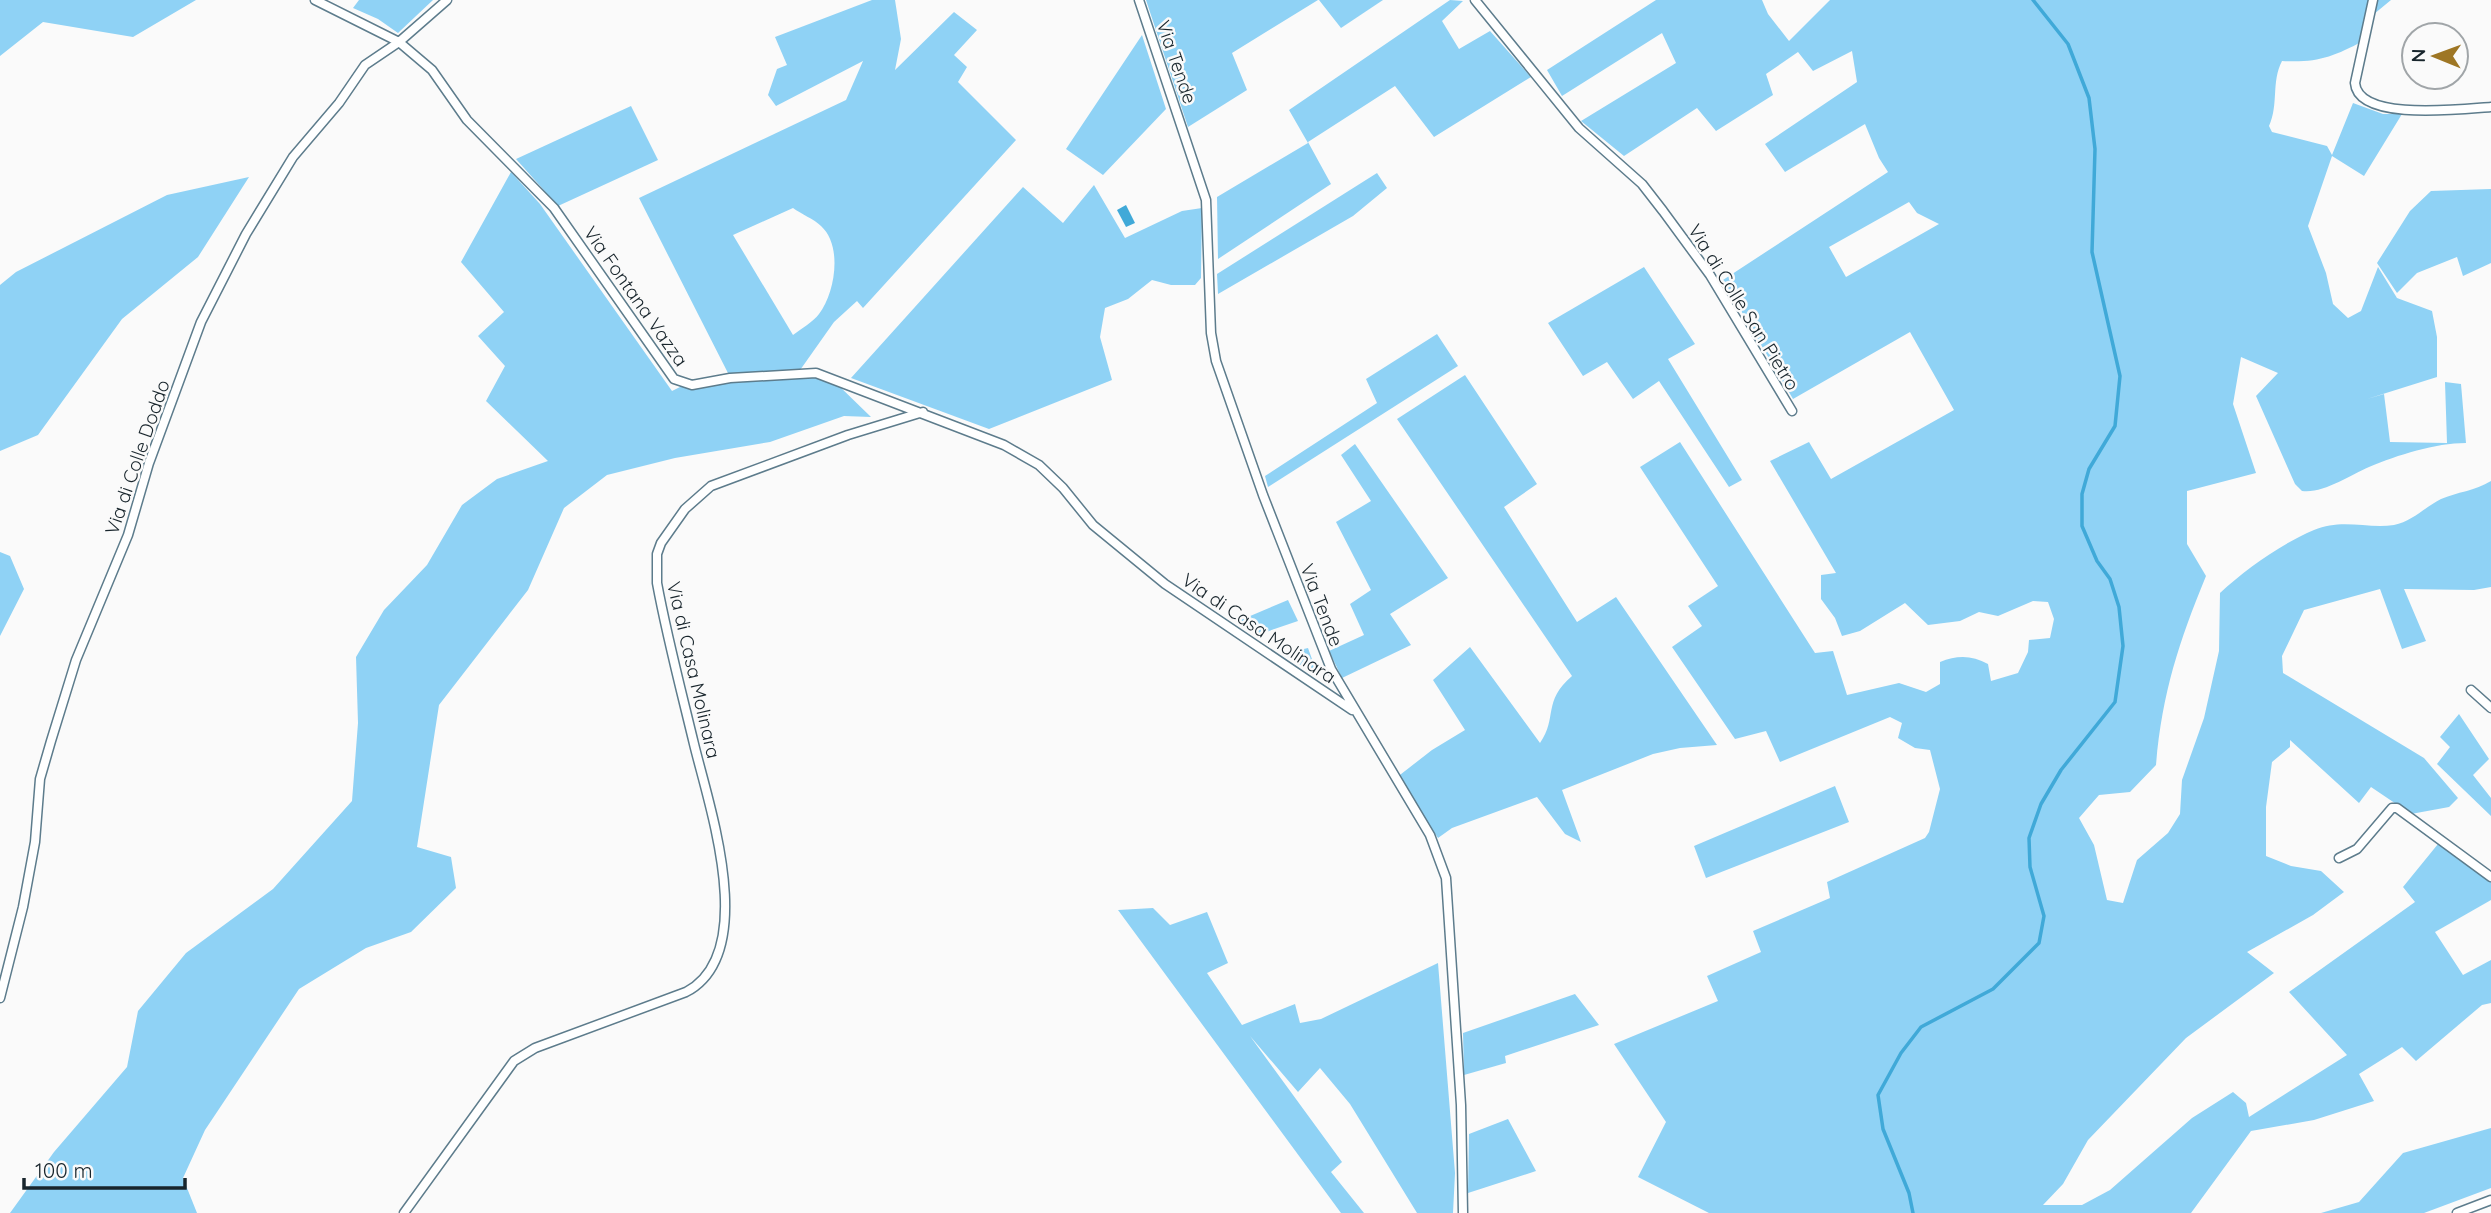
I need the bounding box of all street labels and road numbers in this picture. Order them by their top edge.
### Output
street label: Via Tende [1152,17,1202,107]
street label: Via di Colle San Pietro [1683,219,1805,395]
street label: Via Fontana Vazza [579,221,693,371]
street label: Via di Colle Doddo [99,376,175,538]
street label: Via Tende [1295,560,1349,650]
street label: Via di Casa Molinara [1177,568,1341,688]
street label: Via di Casa Molinara [662,579,726,761]

